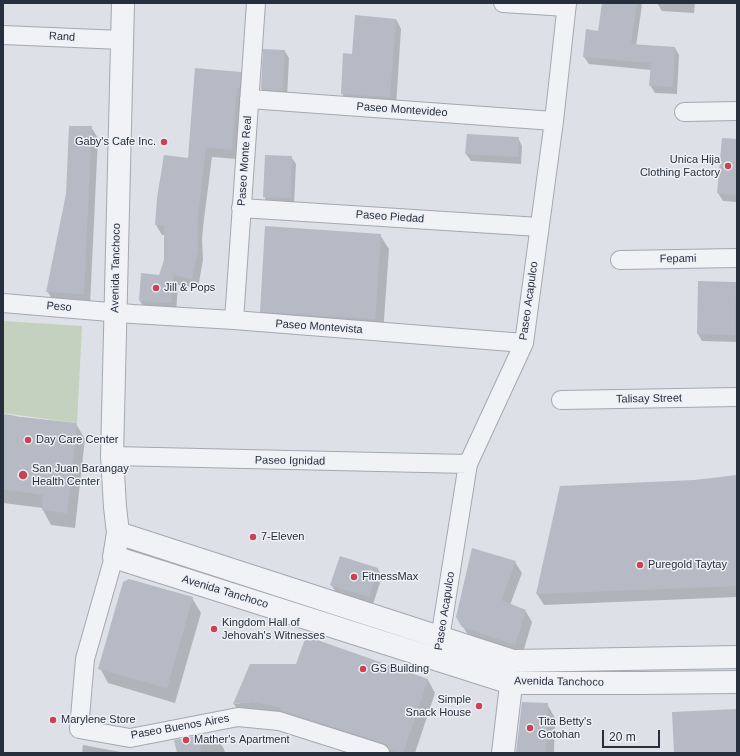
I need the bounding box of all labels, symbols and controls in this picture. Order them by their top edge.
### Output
street label: Rand [49,30,75,44]
street label: Paseo Montevideo [356,100,448,120]
street label: Paseo Monte Real [235,115,255,207]
place label: Gaby's Cafe Inc. [75,135,156,149]
marker: Gaby's Cafe Inc. [159,137,169,147]
place label: Unica Hija Clothing Factory [640,153,720,179]
marker: Unica Hija Clothing Factory [723,161,733,171]
street label: Paseo Piedad [355,208,425,226]
street label: Avenida Tanchoco [109,223,123,313]
street label: Fepami [660,252,696,266]
street label: Paseo Acapulco [517,261,541,341]
place label: Jill & Pops [164,281,215,295]
marker: Jill & Pops [151,283,161,293]
street label: Peso [46,299,72,315]
street label: Paseo Montevista [275,317,363,337]
street label: Talisay Street [616,392,682,406]
place label: Day Care Center [36,433,119,447]
marker: Day Care Center [23,435,33,445]
street label: Paseo Ignidad [255,454,325,468]
place label: San Juan Barangay Health Center [32,462,129,488]
marker: San Juan Barangay Health Center [17,469,29,481]
place label: 7-Eleven [261,530,304,544]
marker: 7-Eleven [248,532,258,542]
place label: Puregold Taytay [648,558,727,572]
marker: Puregold Taytay [635,560,645,570]
place label: FitnessMax [362,570,418,584]
street label: Paseo Acapulco [432,571,458,651]
marker: FitnessMax [349,572,359,582]
street label: Avenida Tanchoco [180,573,270,611]
place label: Kingdom Hall of Jehovah's Witnesses [222,616,325,642]
marker: Kingdom Hall of Jehovah's Witnesses [209,624,219,634]
place label: GS Building [371,662,429,676]
marker: GS Building [358,664,368,674]
street label: Avenida Tanchoco [514,675,604,689]
place label: Simple Snack House [406,693,471,719]
marker: Simple Snack House [474,701,484,711]
street label: Paseo Buenos Aires [130,712,230,742]
place label: Marylene Store [61,713,136,727]
marker: Marylene Store [48,715,58,725]
place label: Tita Betty's Gotohan [538,715,592,741]
scale bar [604,722,662,748]
marker: Tita Betty's Gotohan [525,723,535,733]
text: 20 m [609,730,636,744]
place label: Mather's Apartment [194,733,290,747]
marker: Mather's Apartment [181,735,191,745]

